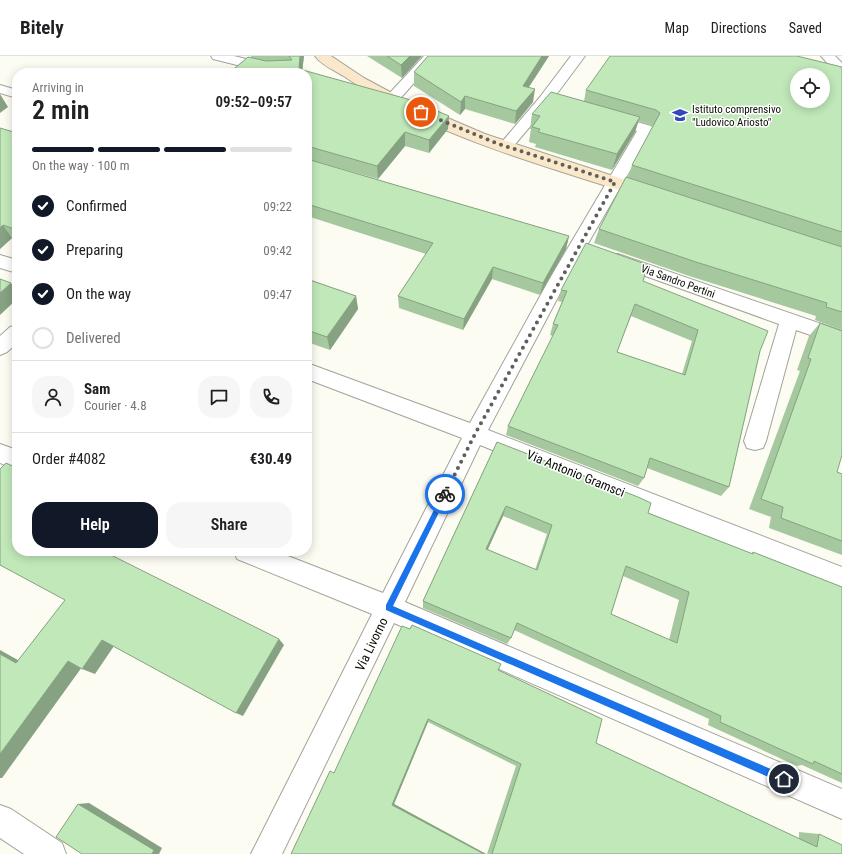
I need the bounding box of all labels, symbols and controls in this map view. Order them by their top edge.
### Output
text: Bitely [20,16,64,39]
text: Map [665,20,689,36]
text: Directions [711,20,767,36]
text: Saved [789,20,822,36]
map controls [790,68,830,108]
button: locate [790,68,830,108]
text: Arriving in [32,80,84,95]
text: 09:52–09:57 [215,93,292,111]
text: 2 min [32,95,90,125]
pin [404,95,438,129]
icon: bag [410,101,432,123]
place label: Istituto comprensivo "Ludovico Ariosto" [692,103,782,129]
school or university icon: Istituto comprensivo "Ludovico Ariosto" [671,106,689,124]
text: On the way · 100 m [32,158,129,173]
icon: check [32,195,54,217]
text: Confirmed [66,197,127,215]
text: 09:22 [263,199,292,214]
icon: check [32,239,54,261]
text: Preparing [66,241,123,259]
text: 09:42 [263,243,292,258]
street label: Via Sandro Pertini [639,262,717,301]
icon: check [32,283,54,305]
text: On the way [66,285,131,303]
text: 09:47 [263,287,292,302]
text: Delivered [66,329,121,347]
button: person [32,376,74,418]
button: chat [198,376,240,418]
button: phone [250,376,292,418]
text: Sam [84,380,110,398]
text: Courier · 4.8 [84,398,147,413]
street label: Via Antonio Gramsci [524,447,627,500]
text: Order #4082 [32,450,106,468]
text: €30.49 [250,450,292,468]
courier [425,474,465,514]
icon: bike [434,483,456,505]
button: Help [32,502,158,548]
button: Share [166,502,292,548]
street label: Via Livorno [352,615,391,673]
pin [767,762,801,796]
icon: home [773,768,795,790]

